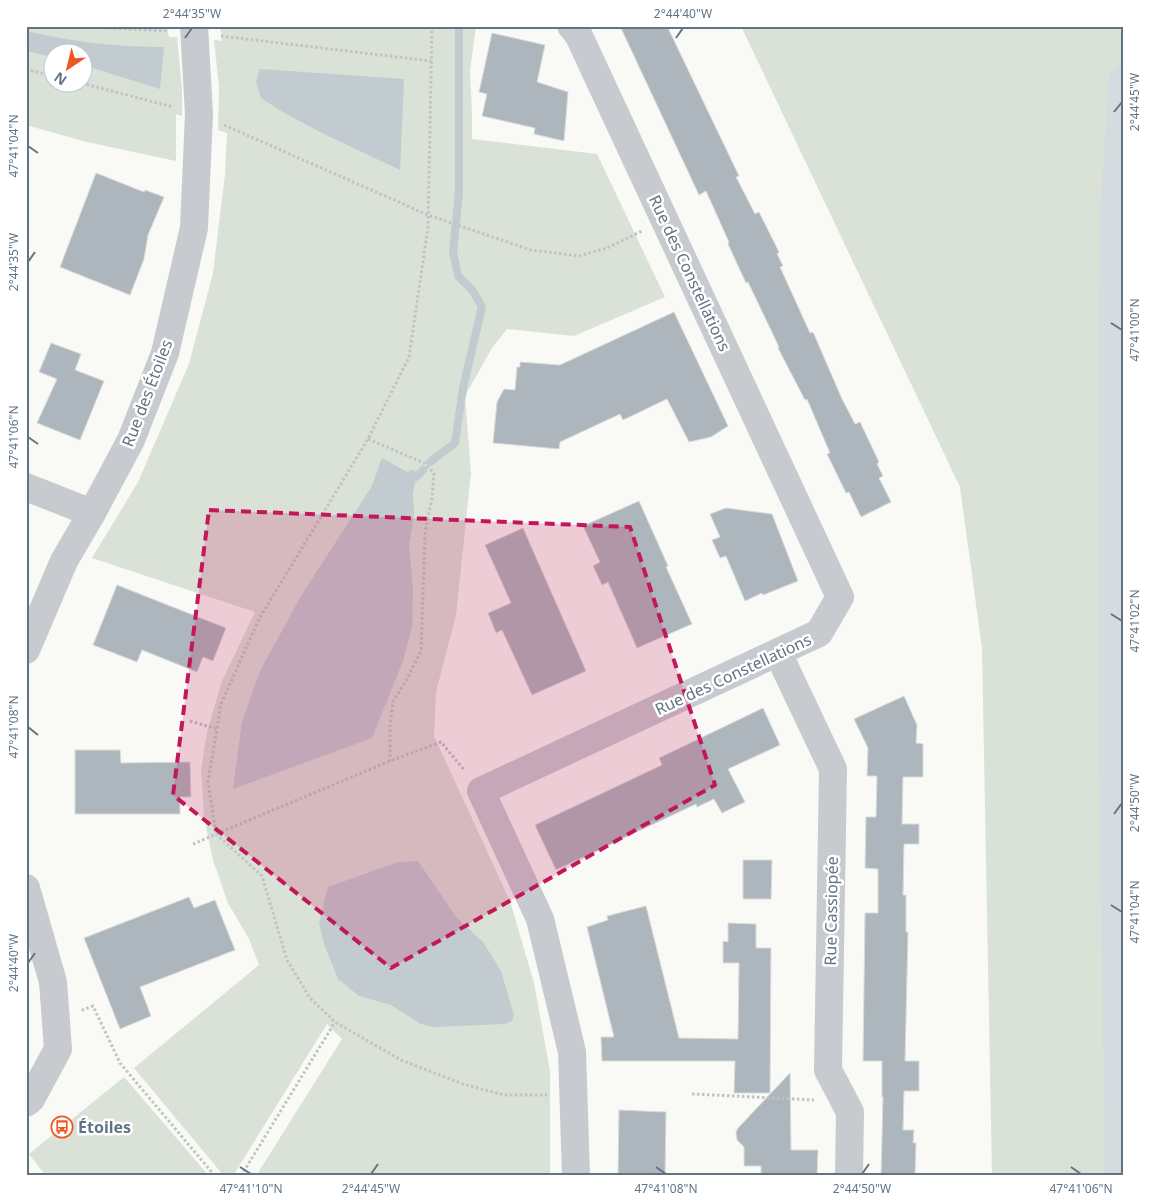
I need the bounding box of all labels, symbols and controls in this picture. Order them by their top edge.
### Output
text: 2°44'35"W [163,5,221,22]
text: 2°44'40"W [654,5,712,22]
north arrow [42,42,92,92]
text: N [50,68,70,90]
text: 2°44'45"W [1126,73,1143,131]
text: 47°41'04"N [5,114,22,178]
street label: Rue des Constellations [644,191,736,355]
text: 2°44'35"W [5,233,22,291]
text: 47°41'00"N [1126,298,1143,362]
street label: Rue des Étoiles [116,336,178,450]
text: 47°41'06"N [5,405,22,469]
text: 47°41'02"N [1126,589,1143,653]
street label: Rue des Constellations [651,628,815,720]
text: 47°41'08"N [5,695,22,759]
text: 2°44'50"W [1126,774,1143,832]
street label: Rue Cassiopée [819,856,843,966]
text: 47°41'04"N [1126,880,1143,944]
text: 2°44'40"W [5,934,22,992]
bus stop icon: Étoiles [50,1115,74,1139]
place label: Étoiles [78,1116,131,1138]
text: 47°41'10"N [219,1180,283,1197]
text: 2°44'45"W [342,1180,400,1197]
text: 47°41'08"N [634,1180,698,1197]
text: 2°44'50"W [833,1180,891,1197]
text: 47°41'06"N [1049,1180,1113,1197]

